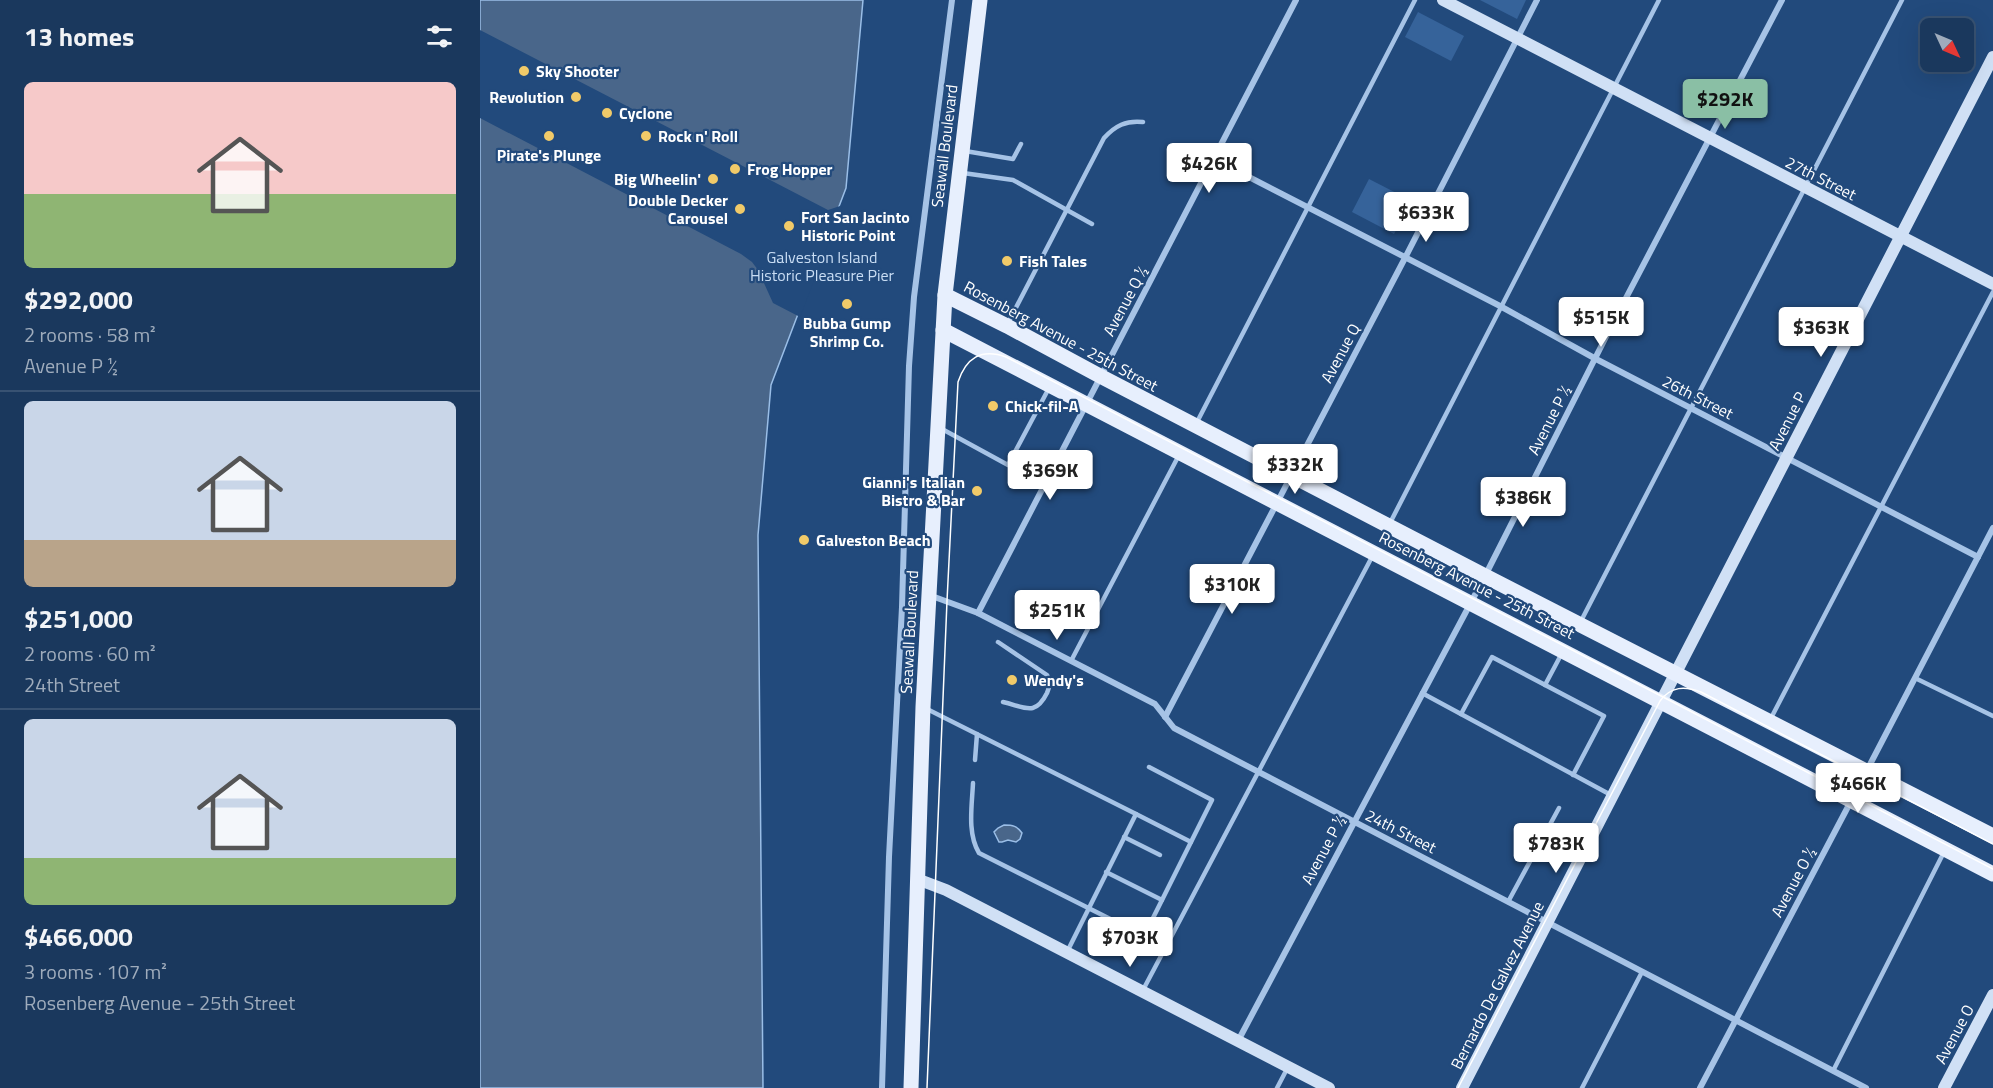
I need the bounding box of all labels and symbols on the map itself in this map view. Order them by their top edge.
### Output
north arrow [1920,18,1974,72]
place label: Sky Shooter [536,59,619,83]
marker: Sky Shooter [517,64,531,78]
pin: $292K [1683,79,1767,130]
street label: Seawall Boulevard [925,83,963,209]
place label: Revolution [489,85,564,109]
marker: Revolution [569,90,583,104]
place label: Cyclone [619,101,672,125]
marker: Cyclone [600,106,614,120]
place label: Rock n' Roll [658,124,738,148]
marker: Pirate's Plunge [542,129,556,143]
marker: Rock n' Roll [639,129,653,143]
place label: Pirate's Plunge [497,143,601,167]
pin: $426K [1167,143,1251,194]
street label: 27th Street [1781,150,1861,206]
place label: Frog Hopper [747,157,833,181]
marker: Frog Hopper [728,162,742,176]
place label: Big Wheelin' [614,167,701,191]
marker: Big Wheelin' [706,172,720,186]
place label: Double Decker Carousel [628,188,728,230]
pin: $633K [1384,192,1468,243]
marker: Double Decker Carousel [733,202,747,216]
place label: Fort San Jacinto Historic Point [801,205,910,247]
marker: Fort San Jacinto Historic Point [782,219,796,233]
park label: Galveston Island Historic Pleasure Pier [750,245,895,287]
place label: Fish Tales [1019,249,1087,273]
marker: Fish Tales [1000,254,1014,268]
street label: Avenue Q ½ [1097,262,1153,340]
street label: Rosenberg Avenue - 25th Street [960,274,1163,398]
marker: Bubba Gump Shrimp Co. [840,297,854,311]
pin: $515K [1559,297,1643,348]
pin: $363K [1779,307,1863,358]
place label: Bubba Gump Shrimp Co. [803,311,892,353]
street label: Avenue Q [1314,319,1366,387]
street label: 26th Street [1658,369,1738,425]
street label: Avenue P ½ [1521,381,1577,459]
street label: Avenue P [1762,387,1812,455]
place label: Chick-fil-A [1005,394,1079,418]
marker: Chick-fil-A [986,399,1000,413]
pin: $332K [1253,444,1337,495]
pin: $369K [1008,450,1092,501]
place label: Gianni's Italian Bistro & Bar [862,470,965,512]
pin: $386K [1481,477,1565,528]
marker: Gianni's Italian Bistro & Bar [970,484,984,498]
street label: Rosenberg Avenue - 25th Street [1375,525,1579,645]
place label: Galveston Beach [816,528,931,552]
marker: Galveston Beach [797,533,811,547]
pin: $310K [1190,564,1274,615]
street label: Seawall Boulevard [894,570,924,694]
pin: $251K [1015,590,1099,641]
place label: Wendy's [1024,668,1084,692]
marker: Wendy's [1005,673,1019,687]
pin: $466K [1816,763,1900,814]
street label: 24th Street [1361,803,1441,859]
street label: Avenue P ½ [1295,811,1351,889]
pin: $783K [1514,823,1598,874]
street label: Avenue O ½ [1765,843,1821,921]
street label: Bernardo De Galvez Avenue [1444,897,1550,1073]
pin: $703K [1088,917,1172,968]
street label: Avenue O [1928,1000,1980,1068]

